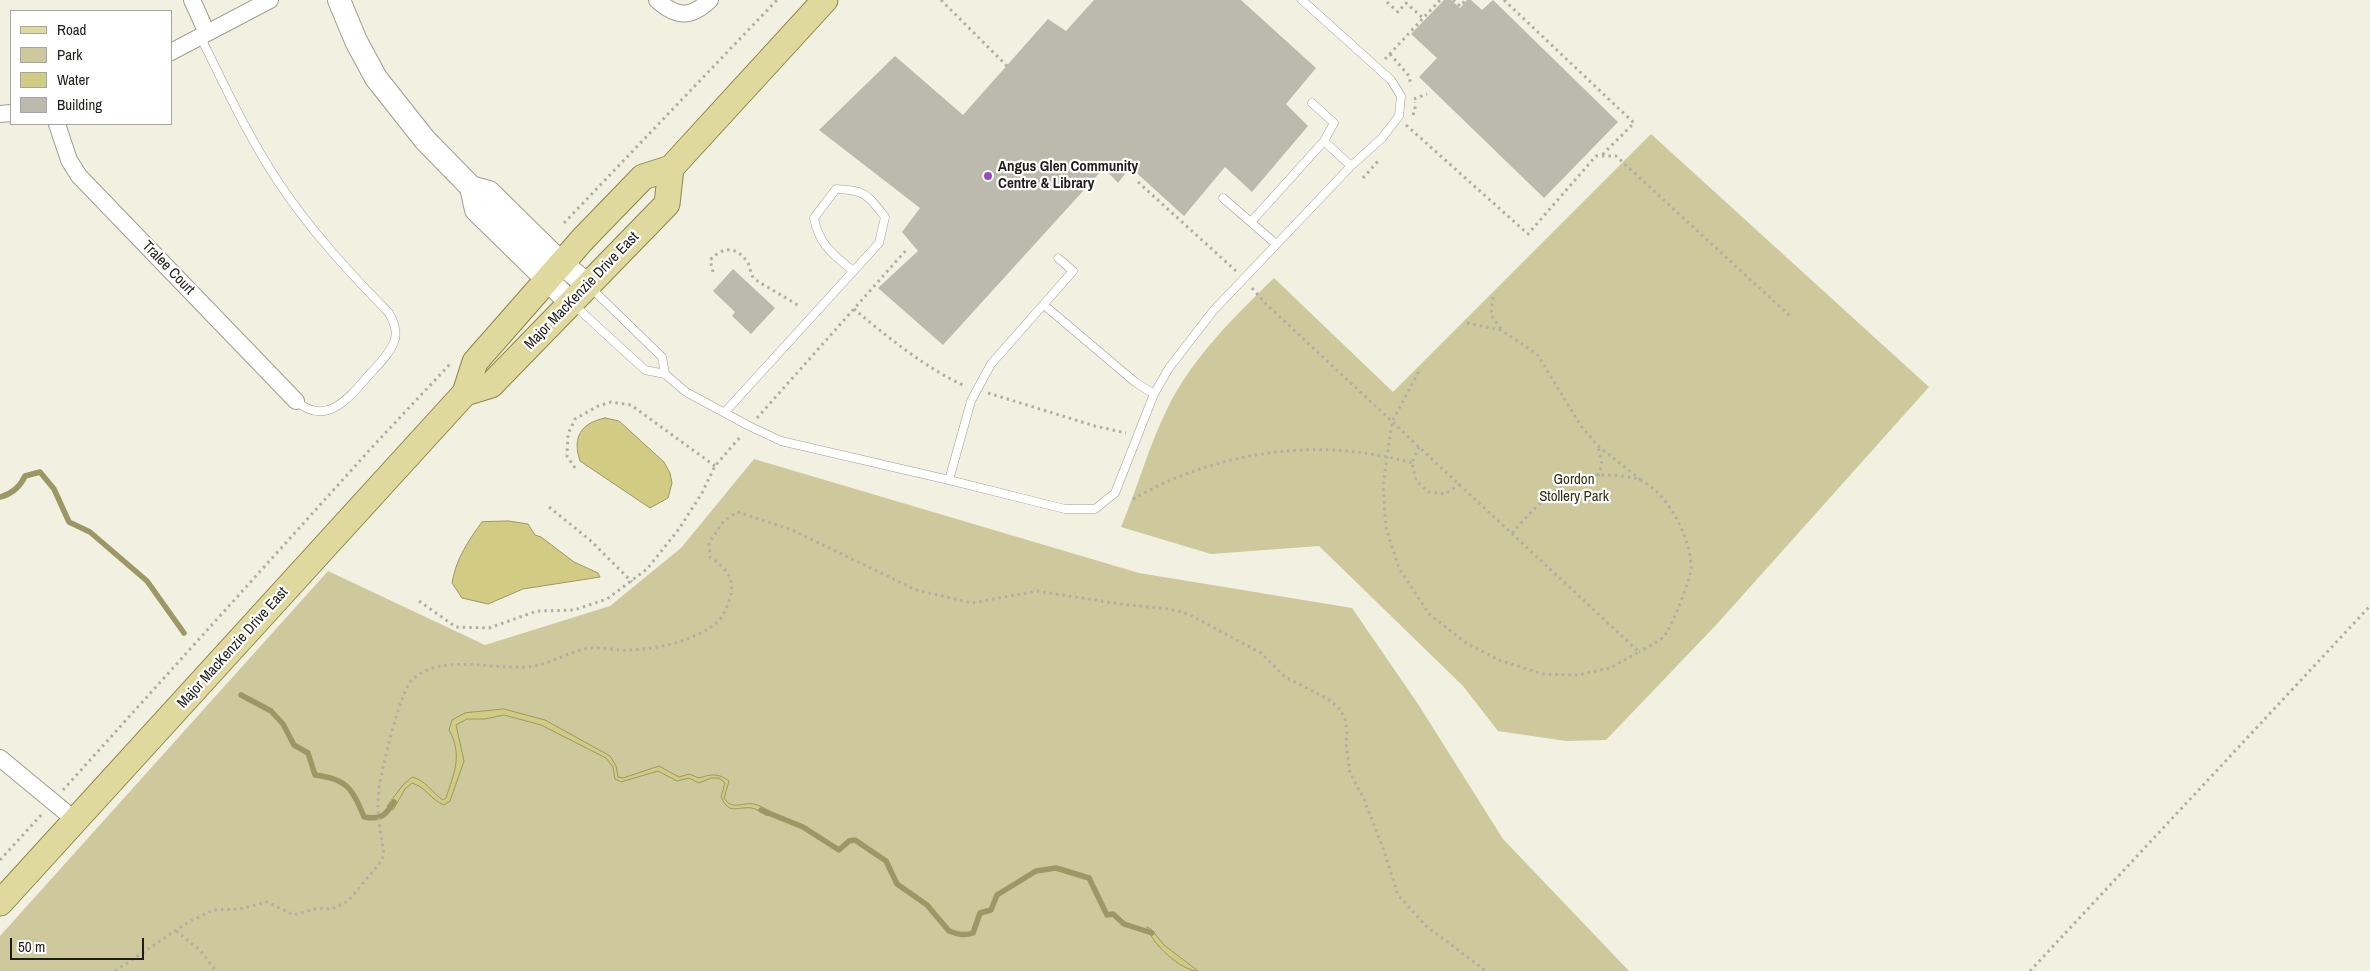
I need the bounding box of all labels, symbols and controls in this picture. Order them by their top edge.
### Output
legend [10,10,172,125]
text: Road [57,19,86,40]
text: Park [57,44,82,65]
text: Water [57,69,89,90]
text: Building [57,94,102,115]
place label: Angus Glen Community Centre & Library [998,158,1138,193]
marker: Angus Glen Community Centre & Library [982,170,994,182]
street label: Major MacKenzie Drive East [521,228,643,354]
street label: Tralee Court [138,237,198,299]
park label: Gordon Stollery Park [1539,471,1609,506]
street label: Major MacKenzie Drive East [174,584,292,712]
scale bar [12,928,146,960]
text: 50 m [18,936,45,957]

